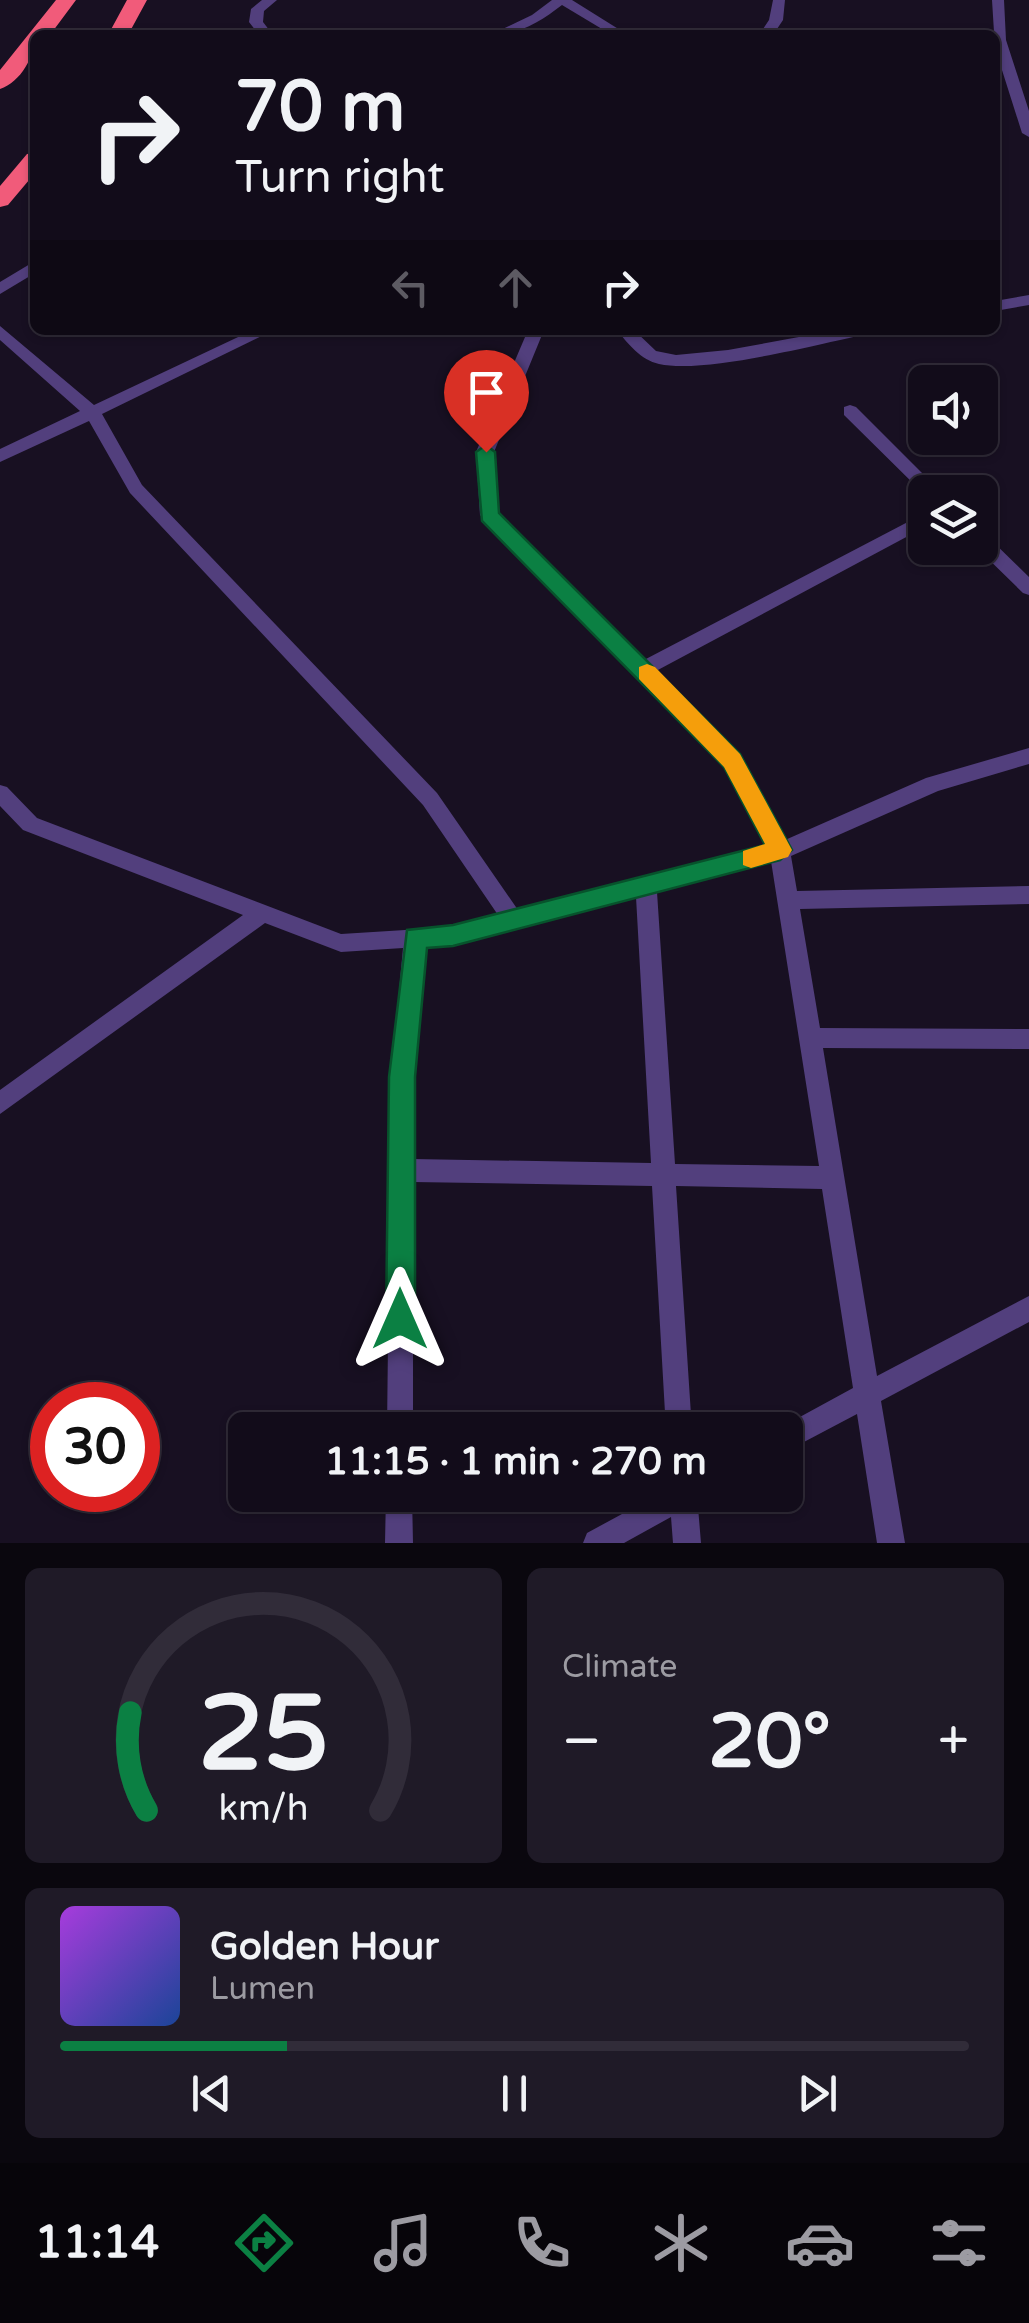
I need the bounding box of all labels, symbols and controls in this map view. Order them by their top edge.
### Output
text: 70 m [235,66,405,150]
icon: right [70,70,200,200]
text: Turn right [235,151,444,205]
icon: left [383,260,438,315]
icon: ahead [488,260,543,315]
icon: right [593,260,648,315]
pin [444,350,529,453]
icon: arrive [459,365,514,420]
map controls [908,365,998,565]
button: sound [908,365,998,455]
button: layers [908,475,998,565]
position arrow [348,1267,452,1371]
speed limit sign: 30 [30,1382,160,1512]
text: 11:15 · 1 min · 270 m [324,1439,707,1485]
text: Climate [562,1648,677,1686]
text: 25 [198,1673,329,1798]
text: 20° [708,1697,831,1787]
text: − [562,1709,601,1775]
text: + [938,1709,969,1775]
text: km/h [219,1787,308,1830]
text: Golden Hour [210,1924,439,1970]
text: Lumen [210,1970,315,2008]
icon: previous [184,2066,239,2121]
icon: pause [487,2066,542,2121]
icon: next [790,2066,845,2121]
icon: directions [229,2208,299,2278]
icon: music [368,2208,438,2278]
icon: phone [507,2208,577,2278]
icon: climate [646,2208,716,2278]
icon: car [785,2208,855,2278]
icon: filters [924,2208,994,2278]
text: 11:14 [35,2216,159,2270]

